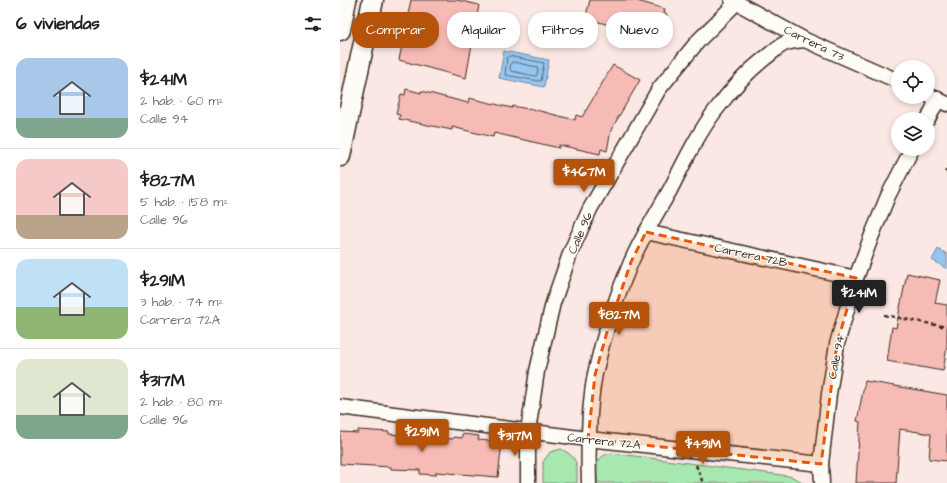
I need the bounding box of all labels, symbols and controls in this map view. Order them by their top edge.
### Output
text: 6 viviendas [16,12,100,36]
chip: Comprar [352,12,439,48]
chip: Alquilar [447,12,520,48]
chip: Filtros [528,12,598,48]
chip: Nuevo [606,12,673,48]
icon: filters [302,13,324,35]
street label: Carrera 73 [781,21,847,65]
map controls [891,60,935,156]
button: locate [891,60,935,104]
text: $241M [140,68,187,92]
icon: home [48,74,96,122]
text: 2 hab. · 60 m² [140,92,224,110]
text: Calle 94 [140,110,188,128]
button: layers [891,112,935,156]
pin: $467M [556,159,612,193]
text: $467M [563,163,606,181]
text: $827M [140,169,195,193]
icon: home [48,175,96,223]
text: 5 hab. · 158 m² [140,193,228,211]
street label: Calle 96 [564,209,597,257]
text: Calle 96 [140,211,188,229]
street label: Carrera 72B [713,239,790,272]
text: $291M [140,269,185,293]
icon: home [48,275,96,323]
pin: $241M [831,280,887,314]
text: $241M [841,284,877,302]
text: 3 hab. · 74 m² [140,293,223,311]
pin: $827M [591,302,647,336]
text: $827M [598,306,640,324]
text: Carrera 72A [140,311,220,329]
street label: Calle 94 [824,334,849,381]
text: $317M [140,369,185,393]
icon: home [48,375,96,423]
text: 2 hab. · 80 m² [140,393,224,411]
text: Calle 96 [140,411,188,429]
pin: $291M [394,419,450,453]
text: $291M [405,423,439,441]
pin: $317M [487,423,543,457]
text: $317M [498,427,532,445]
street label: Carrera 72A [566,429,642,454]
pin: $491M [675,431,731,465]
text: $491M [685,435,721,453]

